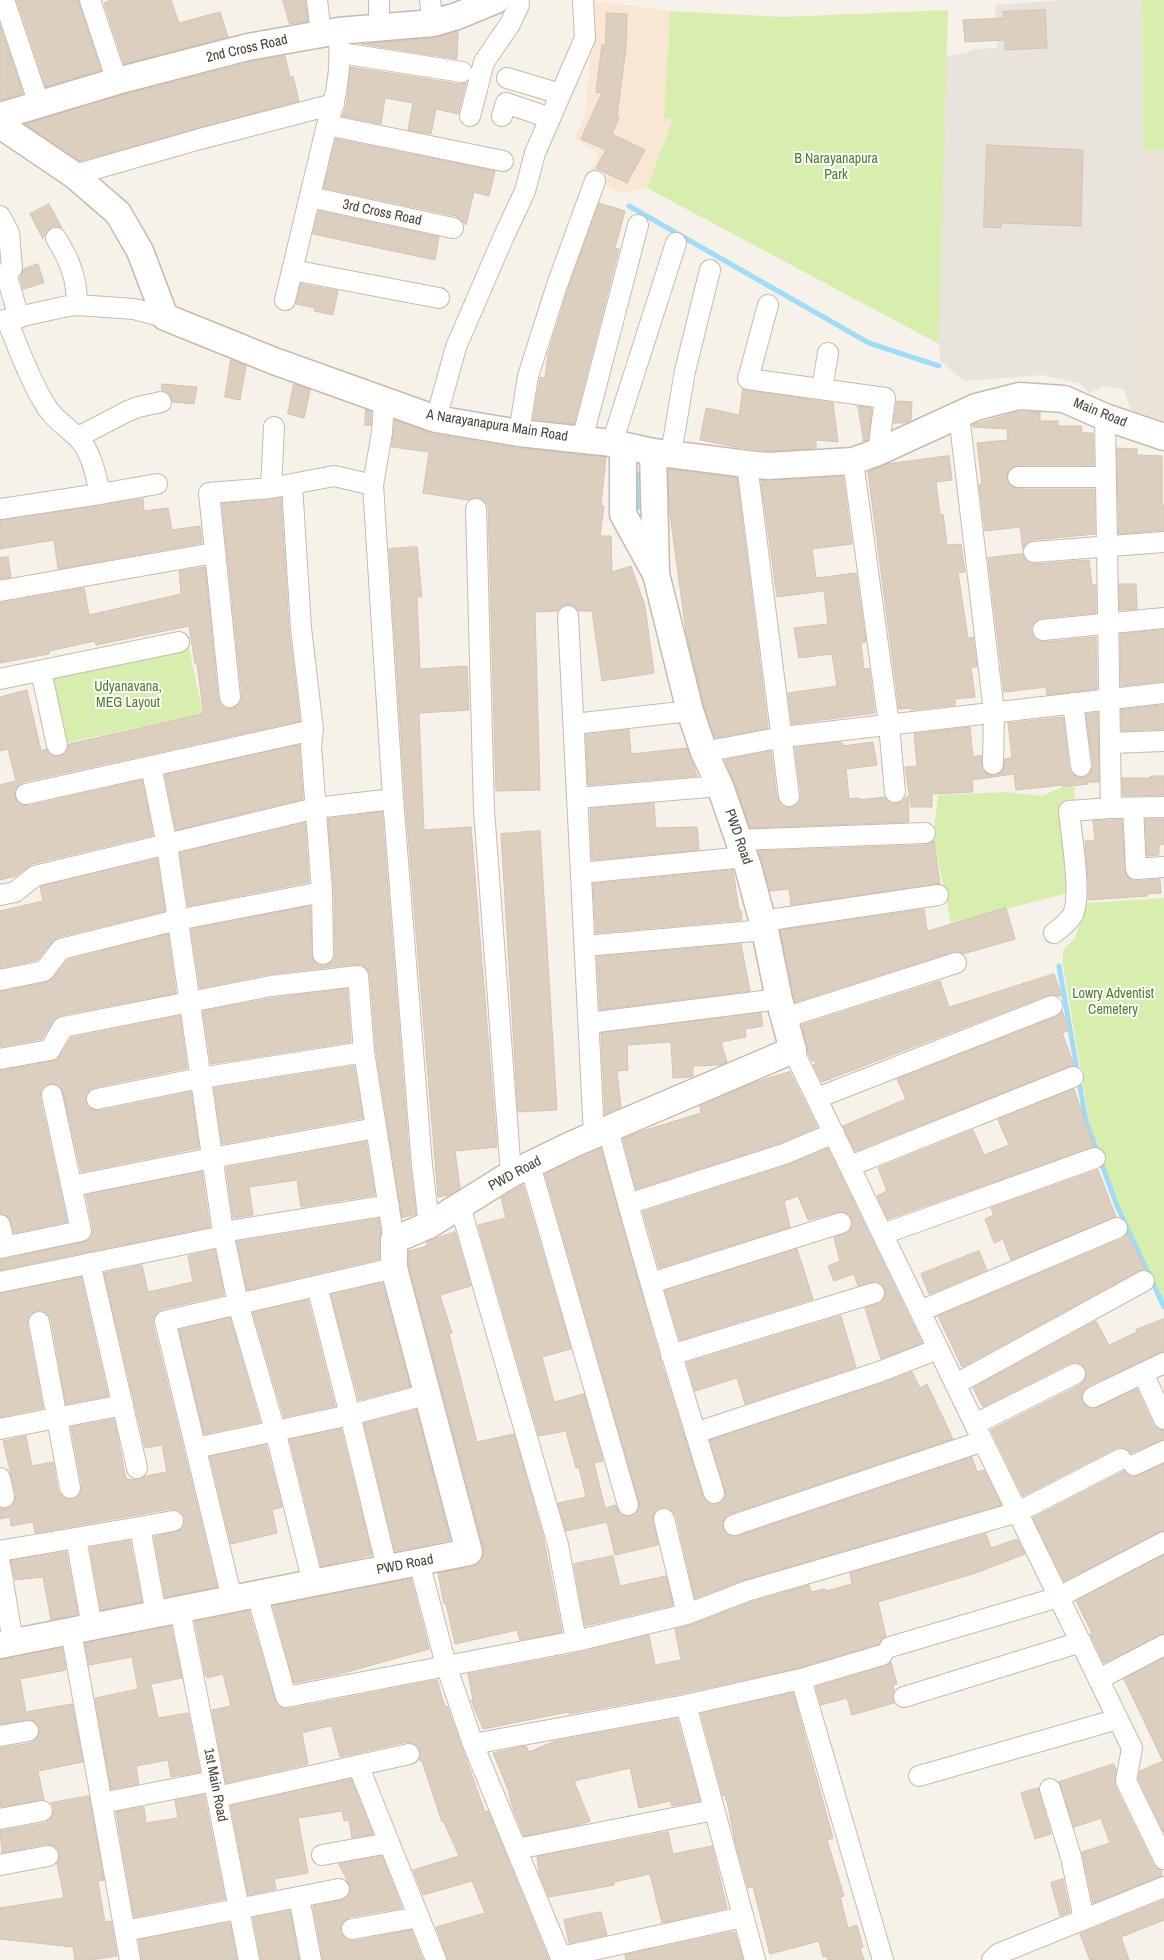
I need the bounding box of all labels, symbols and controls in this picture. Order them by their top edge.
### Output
street label: 2nd Cross Road [205,31,289,67]
park label: B Narayanapura Park [794,151,878,184]
street label: 3rd Cross Road [341,196,423,230]
street label: Main Road [1071,395,1129,431]
street label: A Narayanapura Main Road [425,407,569,445]
park label: Udyanavana, MEG Layout [94,679,162,712]
street label: PWD Road [721,807,755,867]
park label: Lowry Adventist Cemetery [1072,986,1154,1019]
street label: PWD Road [486,1153,544,1195]
street label: PWD Road [375,1551,435,1579]
street label: 1st Main Road [200,1747,230,1823]

